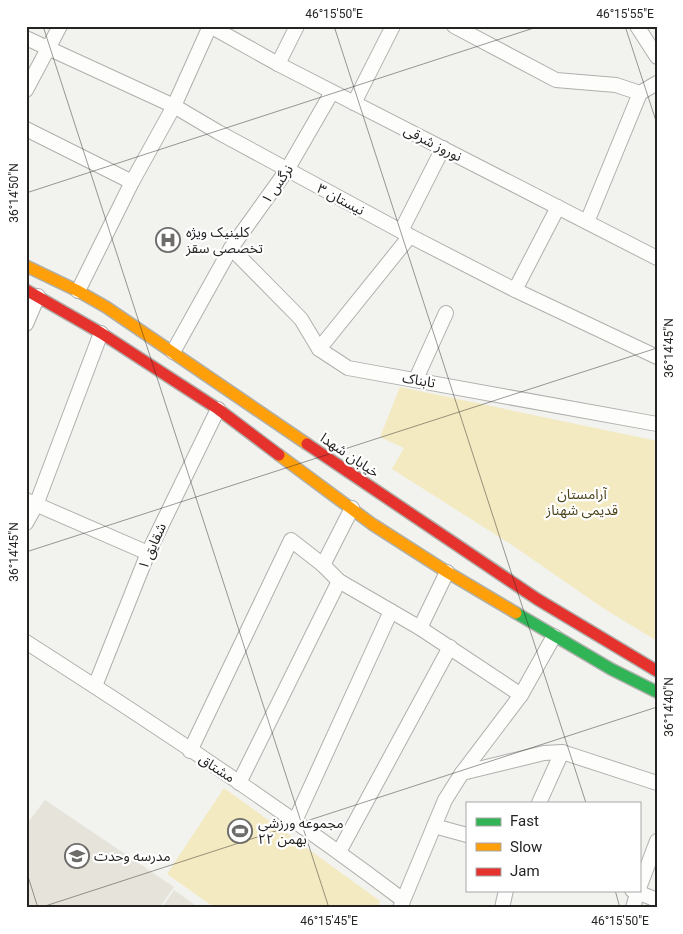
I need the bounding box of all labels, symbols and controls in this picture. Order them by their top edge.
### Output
text: 46°15'50"E [305,7,363,21]
text: 46°15'55"E [596,7,654,21]
street label: نوروز شرقی [401,122,465,165]
street label: نرگس ۱ [258,161,297,207]
text: 36°14'50"N [7,163,21,223]
street label: نیستان ۳ [314,180,368,219]
place label: کلینیک ویژه تخصصی سقز [185,224,263,257]
hospital icon: کلینیک ویژه تخصصی سقز [155,227,181,253]
text: 36°14'45"N [662,318,676,378]
street label: تابناک [401,369,437,391]
street label: خیابان شهدا [317,430,382,481]
park label: آرامستان قدیمی شهناز [545,486,618,519]
street label: شقایق ۱ [135,520,171,572]
text: 36°14'45"N [7,522,21,582]
text: 36°14'40"N [662,677,676,737]
street label: مشتاق [196,751,238,785]
legend [466,802,640,892]
text: Fast [510,812,539,830]
place label: مجموعه ورزشی ۲۲ بهمن [258,815,344,848]
sports icon: مجموعه ورزشی ۲۲ بهمن [227,818,253,844]
text: Slow [510,838,542,856]
school or university icon: مدرسه وحدت [64,843,90,869]
place label: مدرسه وحدت [94,848,171,865]
text: Jam [510,862,540,880]
text: 46°15'45"E [300,914,358,928]
text: 46°15'50"E [591,914,649,928]

